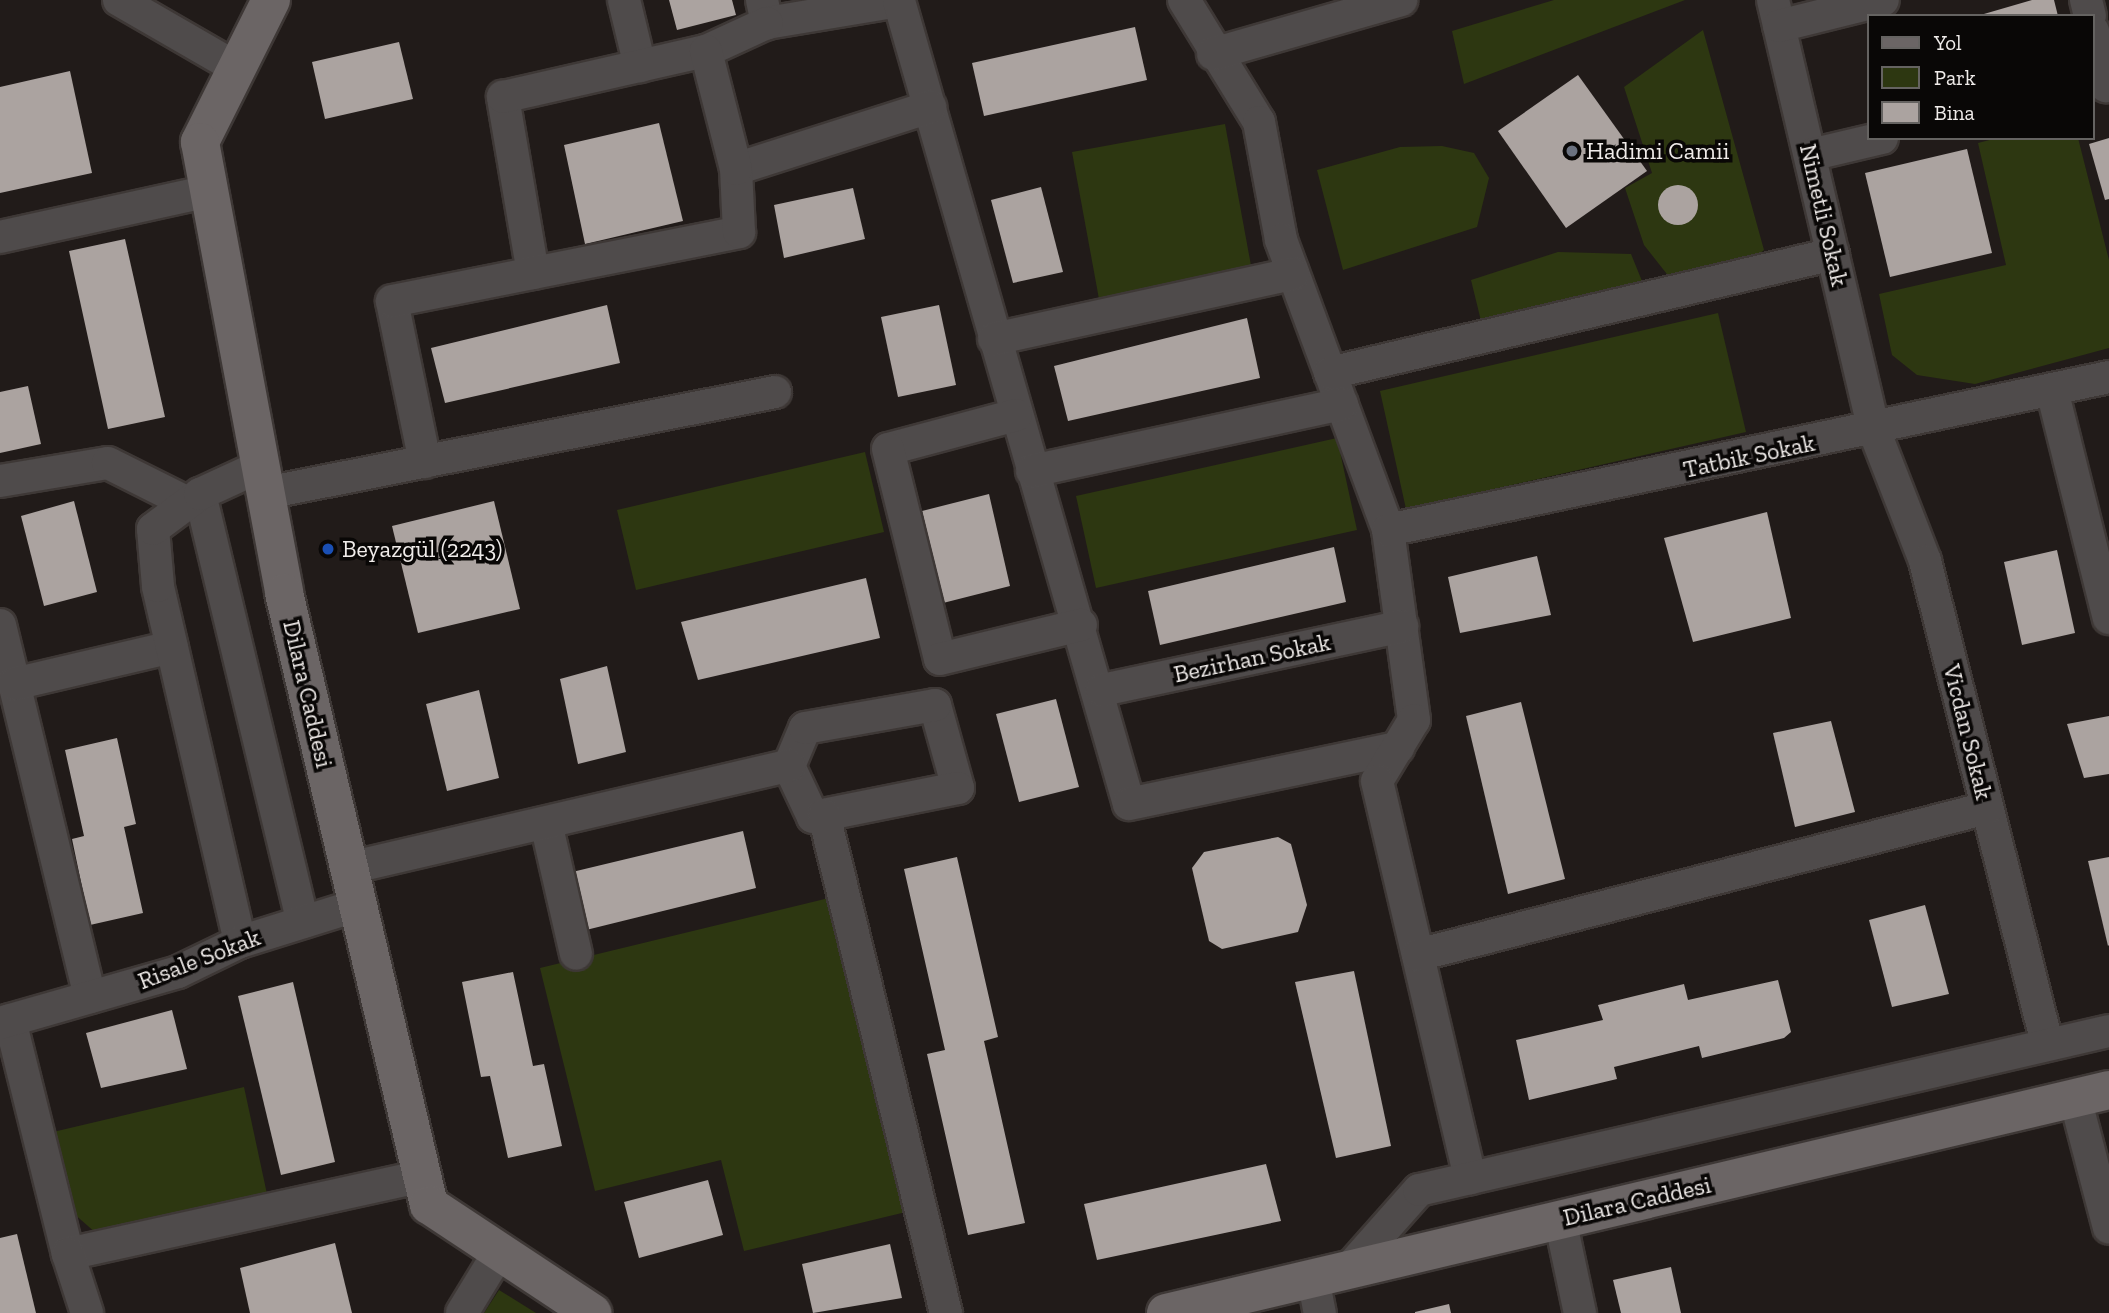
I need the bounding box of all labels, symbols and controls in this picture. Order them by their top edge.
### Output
legend [1868,14,2095,140]
text: Yol [1934,30,1962,55]
text: Park [1934,65,1976,90]
text: Bina [1934,100,1975,125]
place label: Hadimi Camii [1586,137,1729,165]
street label: Nimetli Sokak [1794,141,1854,289]
marker: Hadimi Camii [1564,143,1580,159]
street label: Tatbik Sokak [1681,428,1817,484]
place label: Beyazgül (2243) [342,535,502,563]
marker: Beyazgül (2243) [320,541,336,557]
street label: Dilara Caddesi [277,617,339,771]
street label: Bezirhan Sokak [1171,627,1333,689]
street label: Vicdan Sokak [1937,661,1999,803]
street label: Risale Sokak [134,923,264,995]
street label: Dilara Caddesi [1560,1170,1714,1232]

